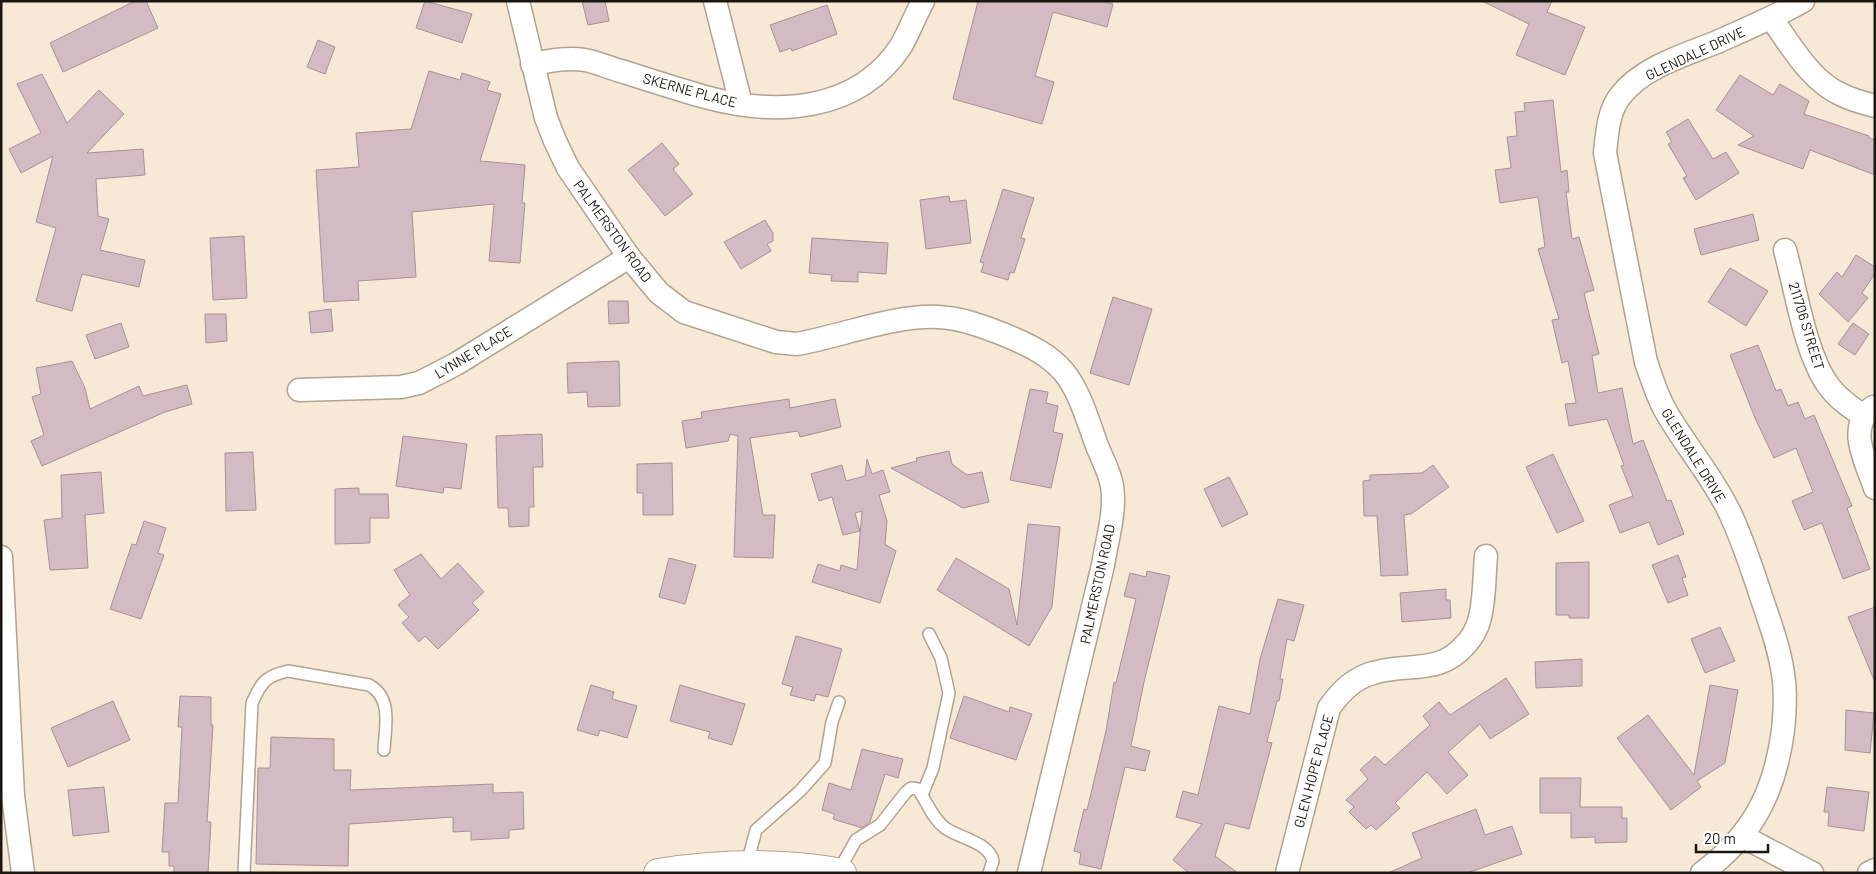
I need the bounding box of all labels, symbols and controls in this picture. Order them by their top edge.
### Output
street label: GLENDALE DRIVE [1643,23,1747,83]
street label: SKERNE PLACE [641,69,739,111]
street label: PALMERSTON ROAD [570,177,656,285]
street label: 211706 STREET [1786,280,1828,372]
street label: LYNNE PLACE [431,322,515,382]
street label: GLENDALE DRIVE [1658,405,1730,505]
street label: PALMERSTON ROAD [1076,523,1118,645]
street label: GLEN HOPE PLACE [1290,712,1336,830]
scale bar [1696,822,1768,854]
text: 20 m [1704,829,1736,847]

